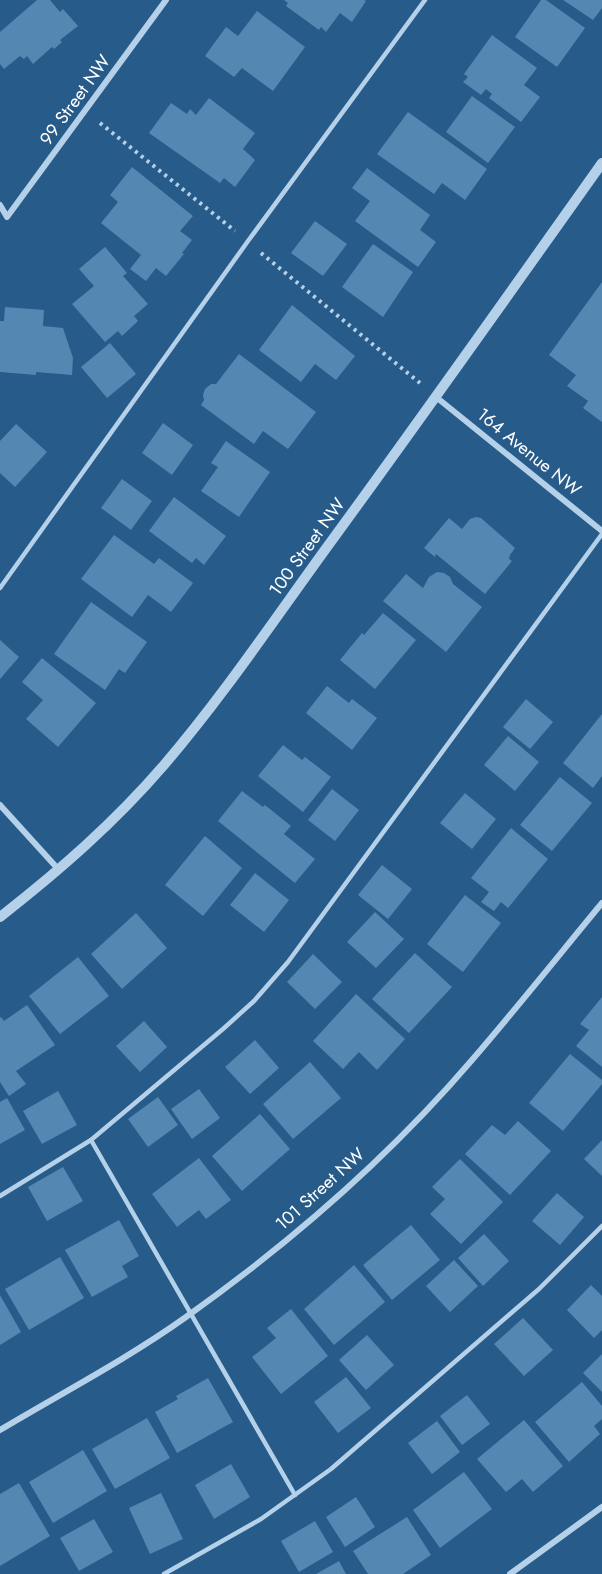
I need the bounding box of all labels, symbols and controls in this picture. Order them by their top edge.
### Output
street label: 99 Street NW [33,49,117,151]
street label: 164 Avenue NW [471,402,587,502]
street label: 100 Street NW [263,493,351,601]
street label: 101 Street NW [269,1142,371,1236]

